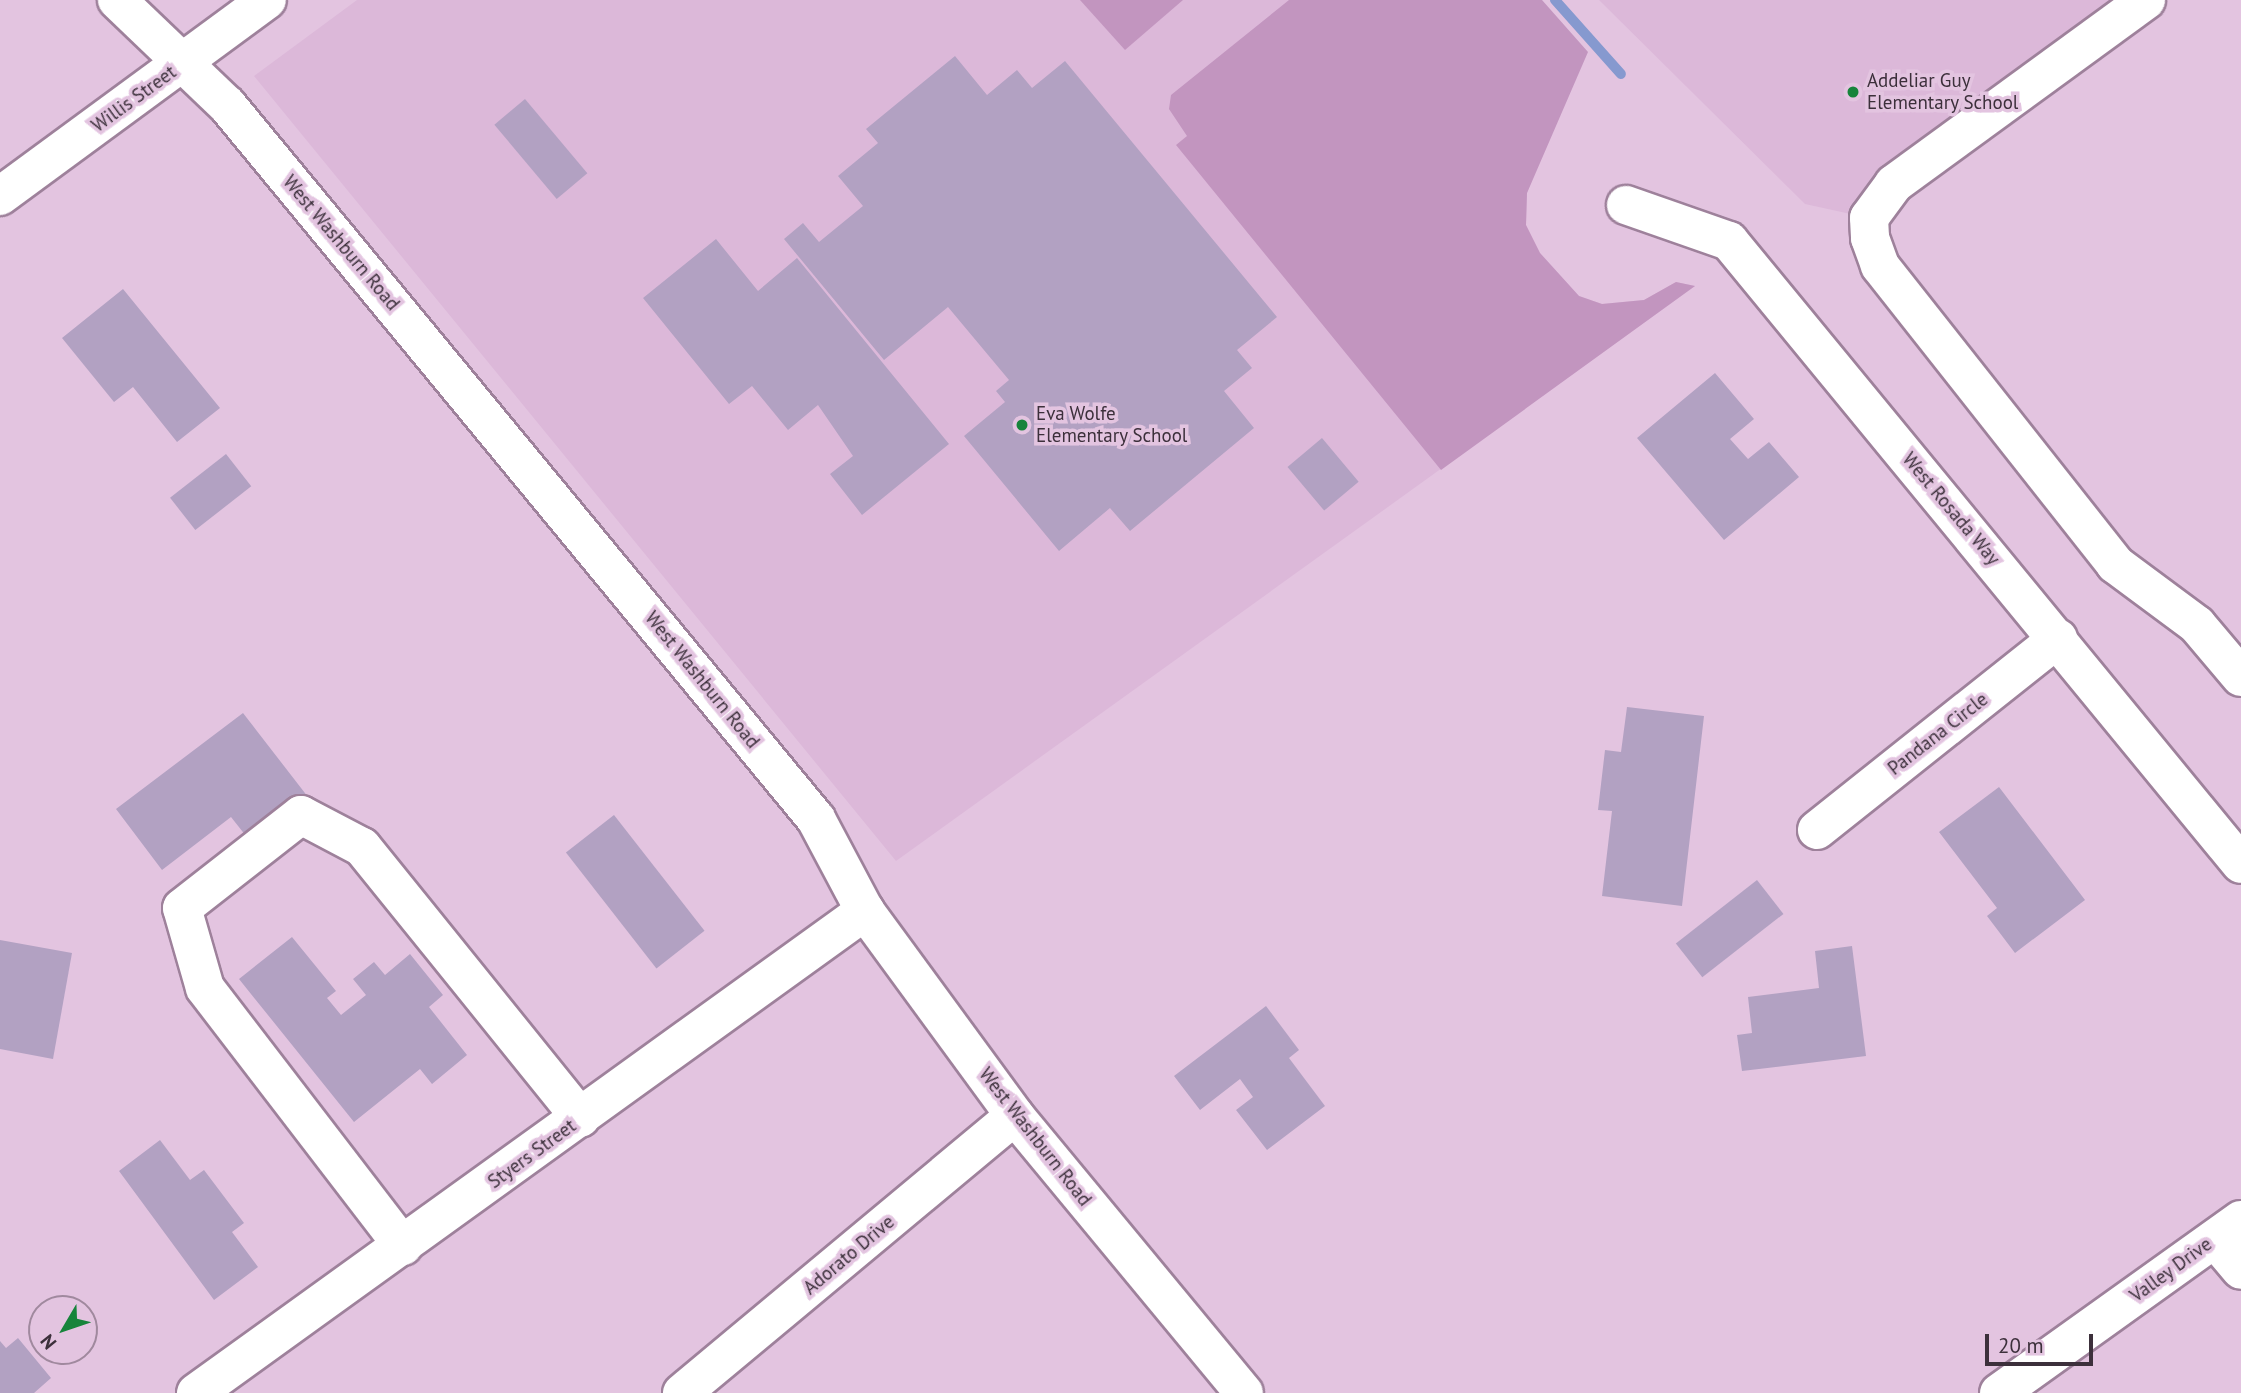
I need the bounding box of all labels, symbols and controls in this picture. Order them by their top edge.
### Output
street label: Willis Street [87,61,181,137]
place label: Addeliar Guy Elementary School [1867,70,2019,114]
marker: Addeliar Guy Elementary School [1845,84,1861,100]
street label: West Washburn Road [278,171,404,315]
place label: Eva Wolfe Elementary School [1036,403,1188,447]
marker: Eva Wolfe Elementary School [1014,417,1030,433]
street label: West Rosada Way [1897,448,2005,570]
street label: West Washburn Road [640,607,764,753]
street label: Pandana Circle [1884,688,1992,780]
street label: West Washburn Road [974,1063,1096,1211]
street label: Styers Street [484,1115,580,1193]
street label: Adorato Drive [799,1210,899,1300]
street label: Valley Drive [2125,1233,2217,1307]
north arrow [28,1295,98,1365]
scale bar [1989,1320,2098,1364]
text: N [35,1330,61,1354]
text: 20 m [1998,1332,2044,1359]

